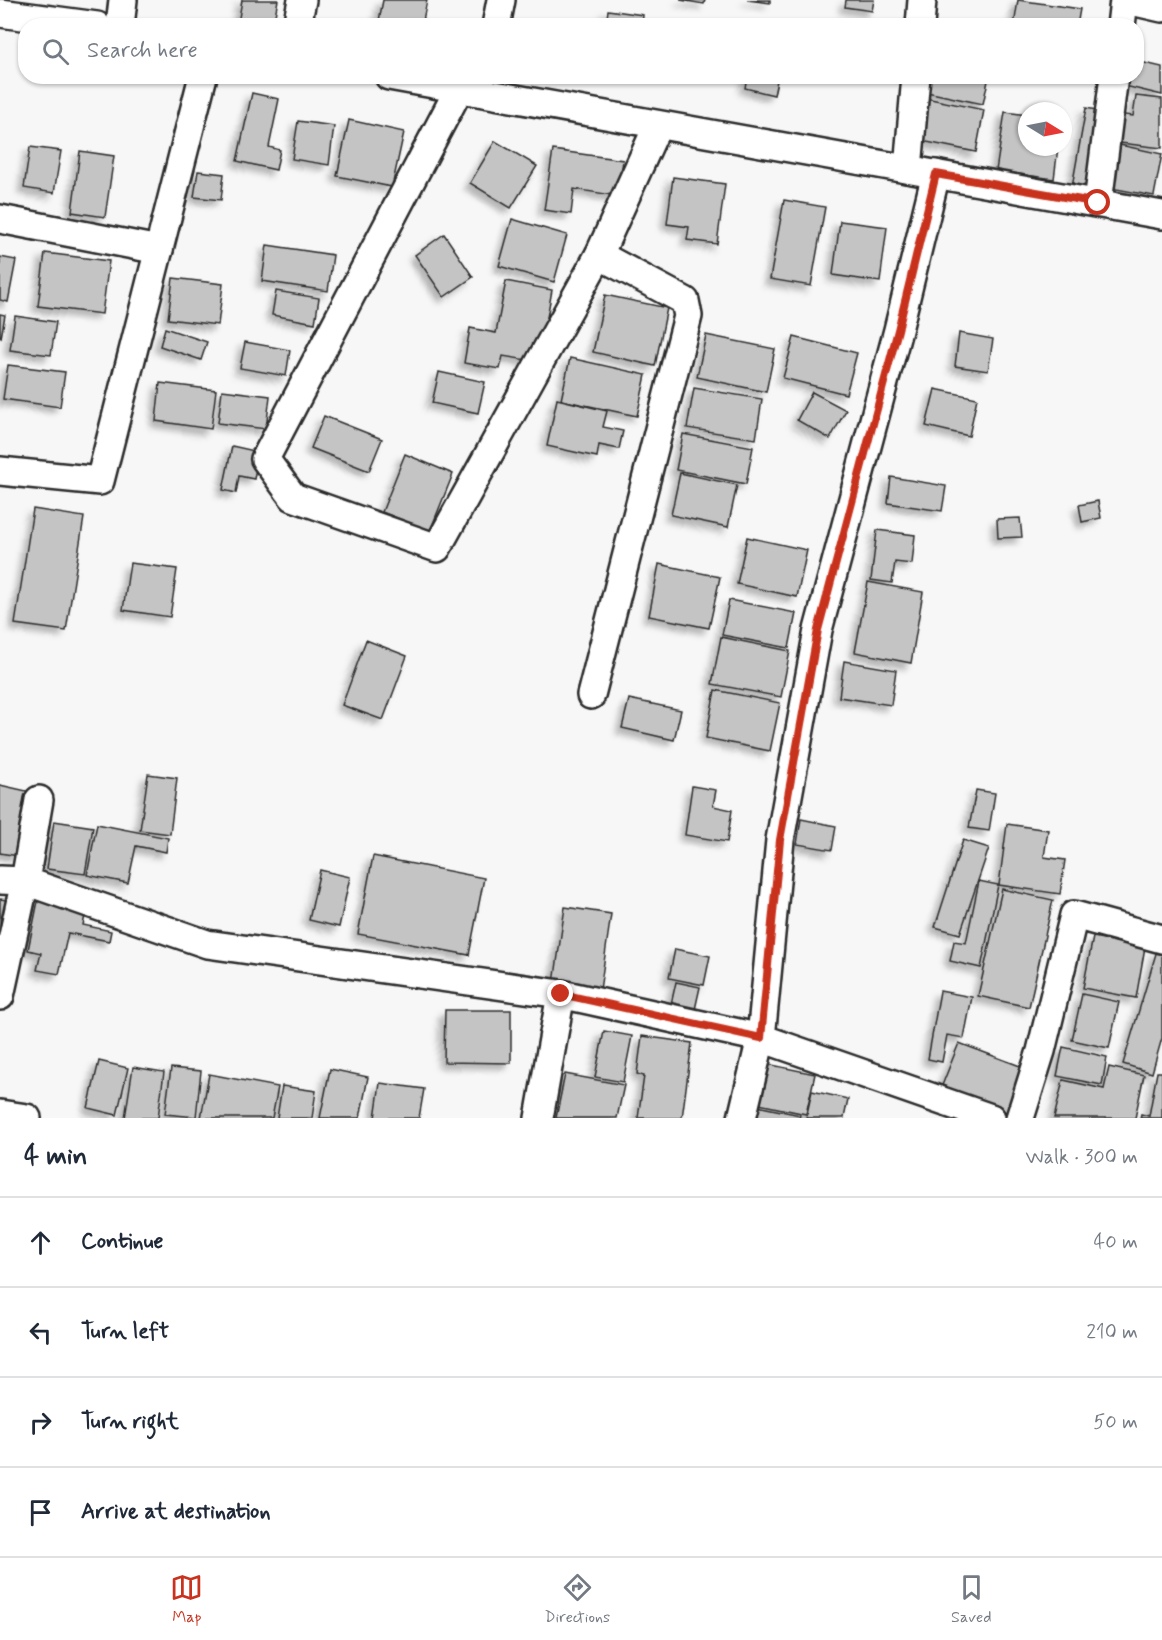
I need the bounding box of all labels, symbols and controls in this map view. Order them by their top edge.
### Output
search box [18,18,1144,84]
icon: search [39,35,72,68]
text: Search here [87,37,198,65]
north arrow [1018,102,1072,156]
route start [1084,189,1110,215]
route end [547,980,573,1006]
text: 4 min [24,1140,87,1174]
text: Walk · 300 m [1026,1144,1138,1171]
icon: ahead [24,1226,57,1259]
text: Continue [81,1228,163,1256]
text: 40 m [1094,1229,1138,1256]
icon: left [24,1316,57,1349]
text: Turn left [81,1318,169,1346]
text: 210 m [1086,1319,1138,1346]
icon: right [24,1406,57,1439]
text: Turn right [81,1408,179,1436]
text: 50 m [1093,1409,1138,1436]
icon: arrive [24,1496,57,1529]
text: Arrive at destination [81,1498,271,1526]
tab: Map [170,1571,203,1628]
tab: Directions [544,1571,610,1628]
tab: Saved [951,1571,992,1628]

